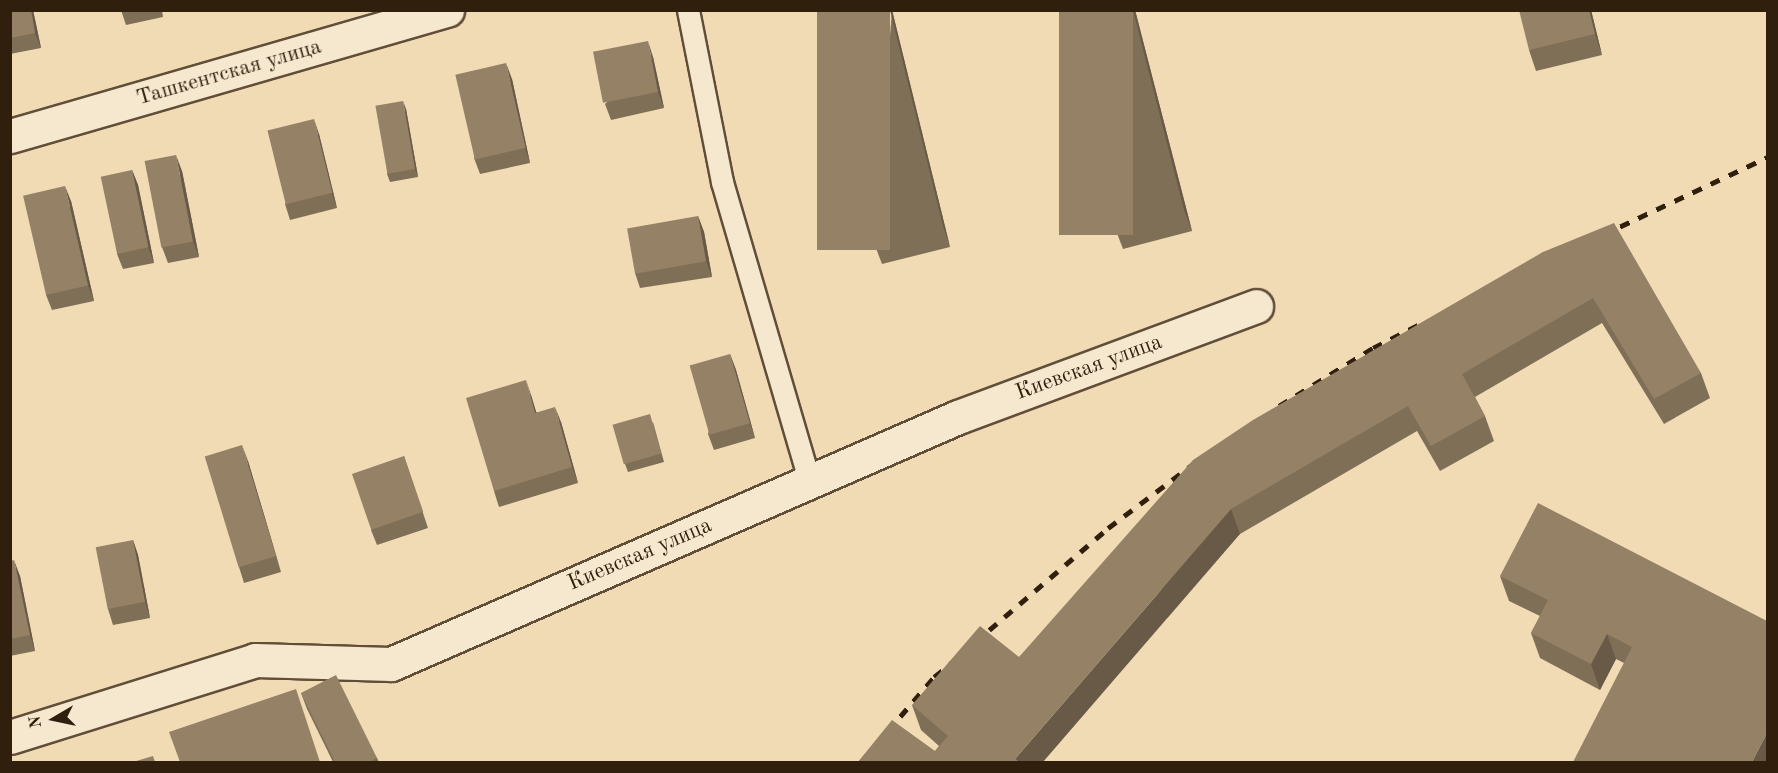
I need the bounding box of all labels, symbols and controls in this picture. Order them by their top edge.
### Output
street label: Ташкентская улица [133,34,325,112]
street label: Киевская улица [1012,329,1166,407]
street label: Киевская улица [564,513,716,597]
north arrow [24,689,84,749]
text: N [27,715,45,729]

